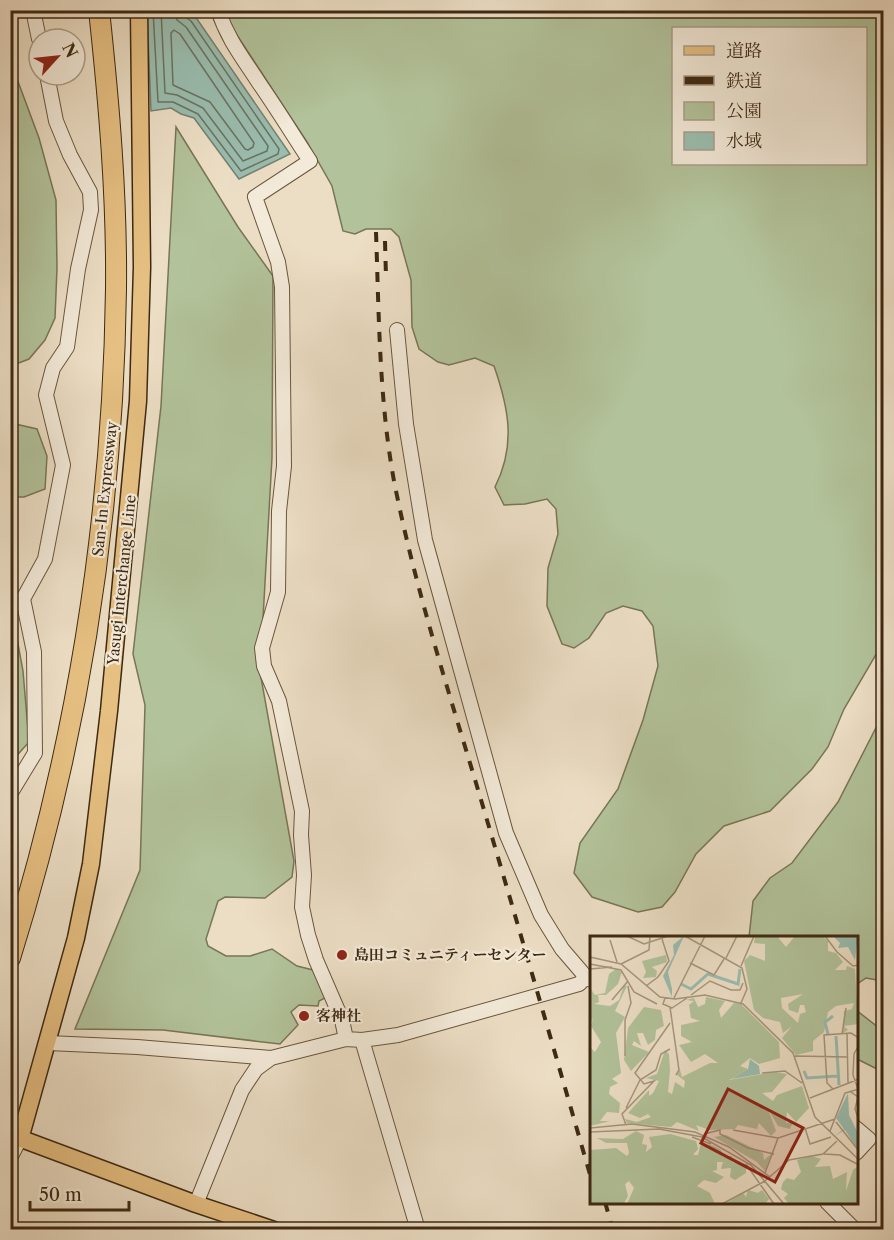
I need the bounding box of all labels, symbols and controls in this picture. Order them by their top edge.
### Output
north arrow [27,27,87,87]
legend [672,27,867,165]
text: N [58,39,82,61]
text: 道路 [726,40,762,62]
text: 鉄道 [726,70,762,92]
text: 公園 [726,100,762,122]
text: 水域 [726,130,762,152]
street label: San-In Expressway [88,420,121,557]
street label: Yasugi Interchange Line [103,494,140,667]
inset map [590,936,858,1204]
place label: 島田コミュニティーセンター [354,945,547,964]
marker: 島田コミュニティーセンター [335,948,349,962]
place label: 客神社 [316,1006,361,1025]
marker: 客神社 [297,1009,311,1023]
scale bar [30,1174,129,1212]
text: 50 m [39,1184,82,1206]

